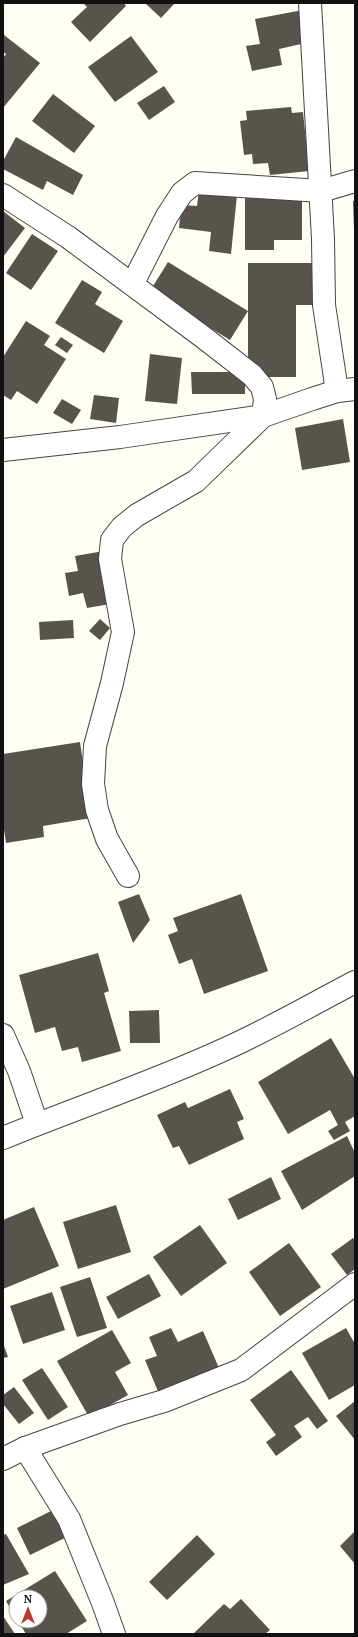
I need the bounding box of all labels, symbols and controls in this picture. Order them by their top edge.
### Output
north arrow [8,1589,48,1629]
text: N [24,1592,33,1606]

